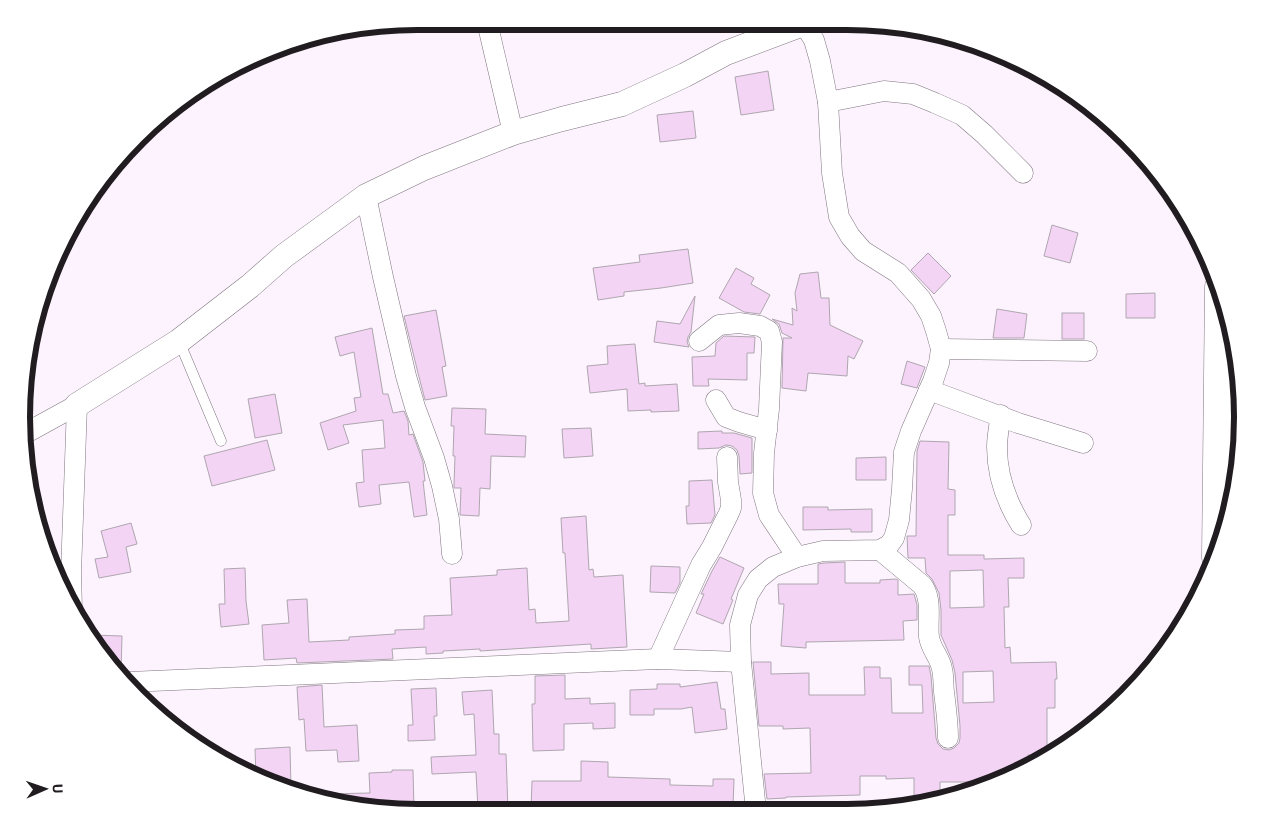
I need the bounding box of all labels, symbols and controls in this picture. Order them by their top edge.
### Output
north arrow [20,764,70,814]
text: U [50,783,67,794]

